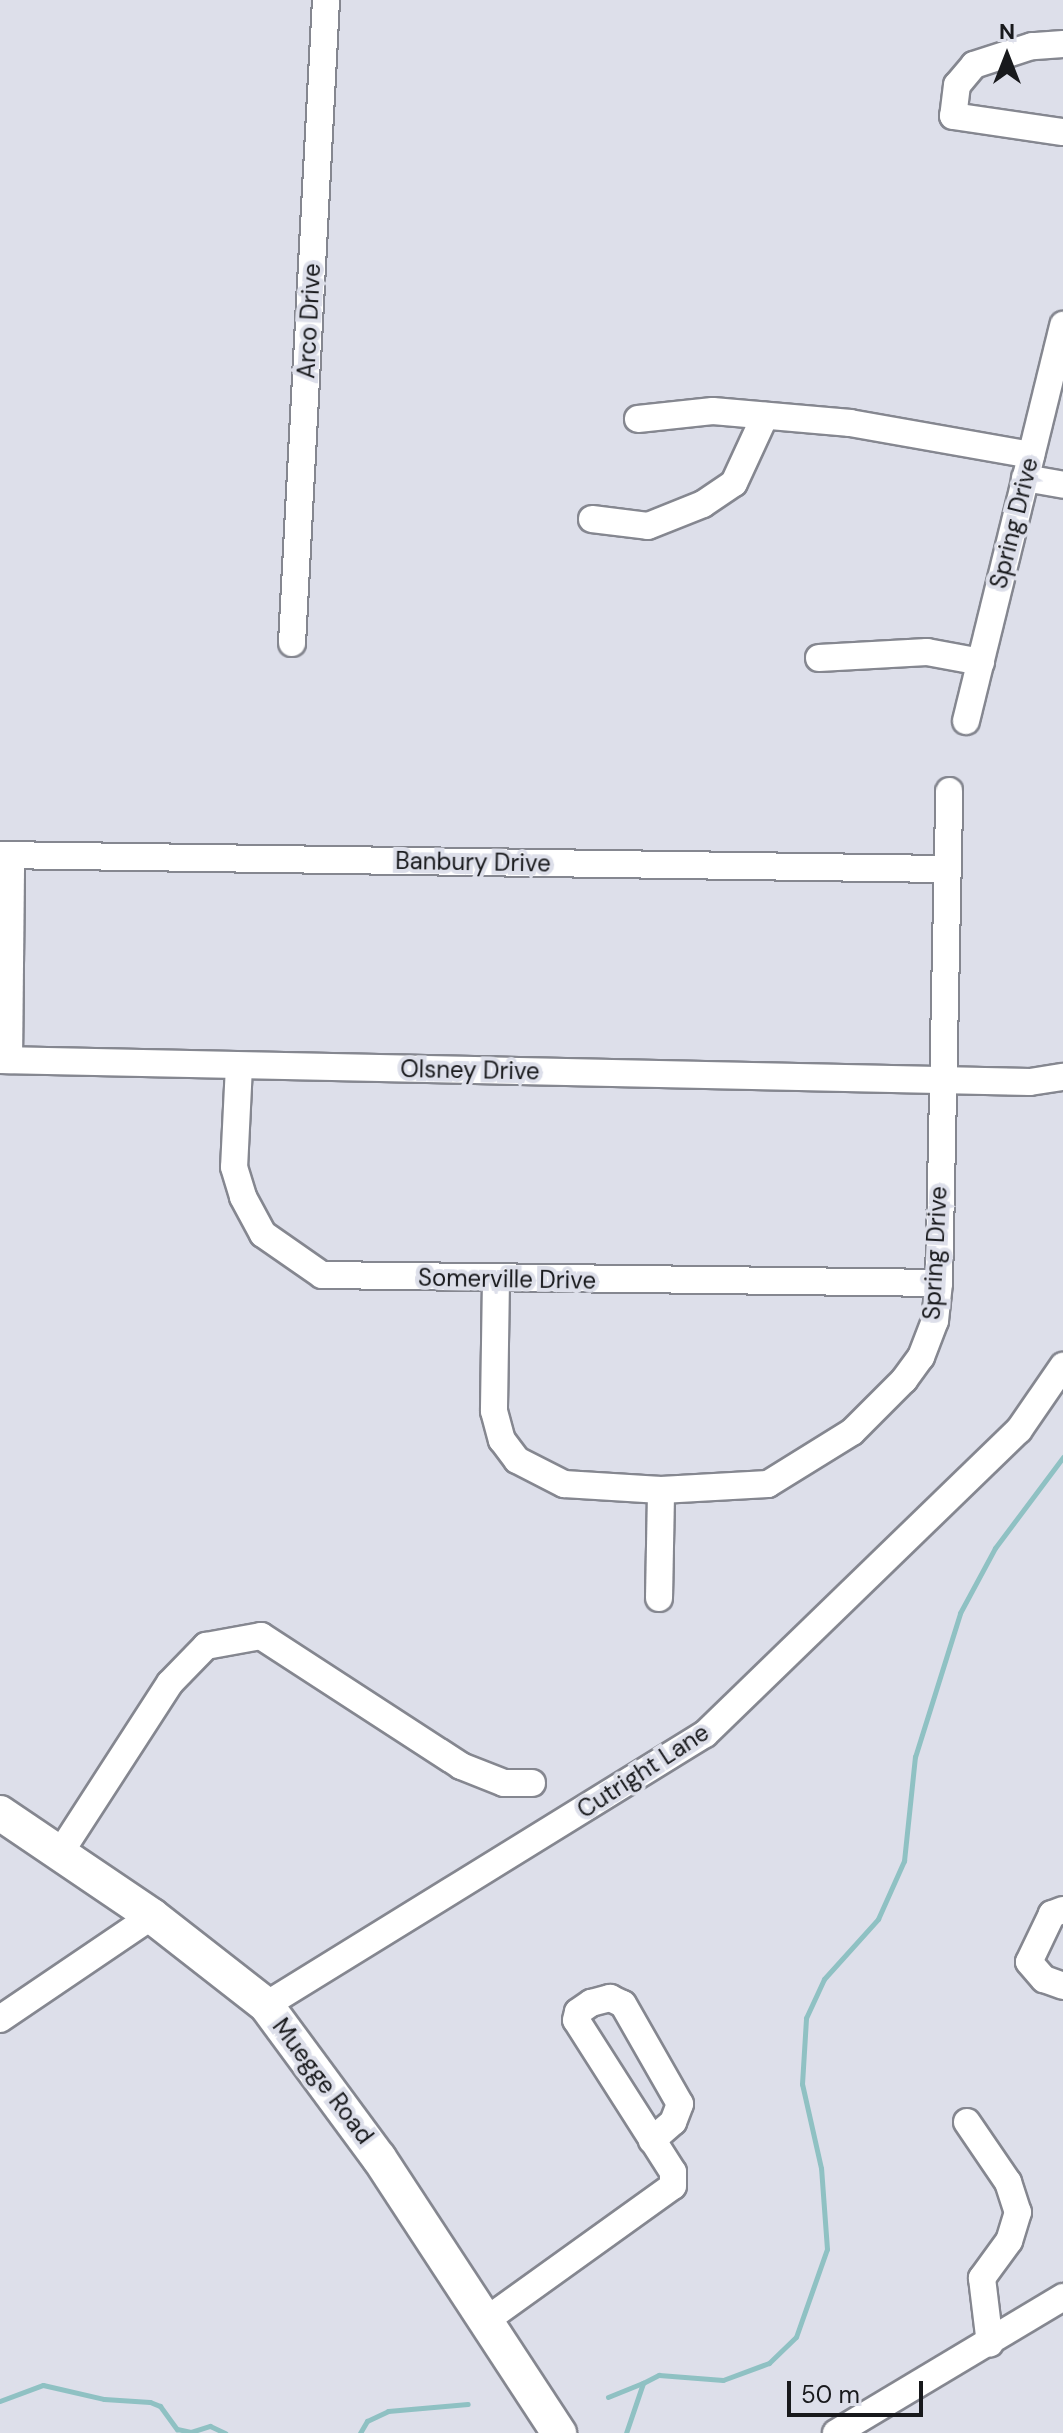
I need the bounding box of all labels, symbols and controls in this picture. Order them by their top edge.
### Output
north arrow [967,16,1047,96]
text: N [999,17,1015,46]
street label: Arco Drive [292,263,326,379]
street label: Spring Drive [984,455,1044,591]
street label: Banbury Drive [395,846,551,878]
street label: Olsney Drive [400,1054,540,1086]
street label: Spring Drive [917,1185,953,1321]
street label: Somerville Drive [418,1263,596,1295]
street label: Cutright Lane [572,1718,714,1824]
street label: Muegge Road [266,2013,380,2149]
scale bar [791,2365,927,2415]
text: 50 m [801,2379,860,2410]

